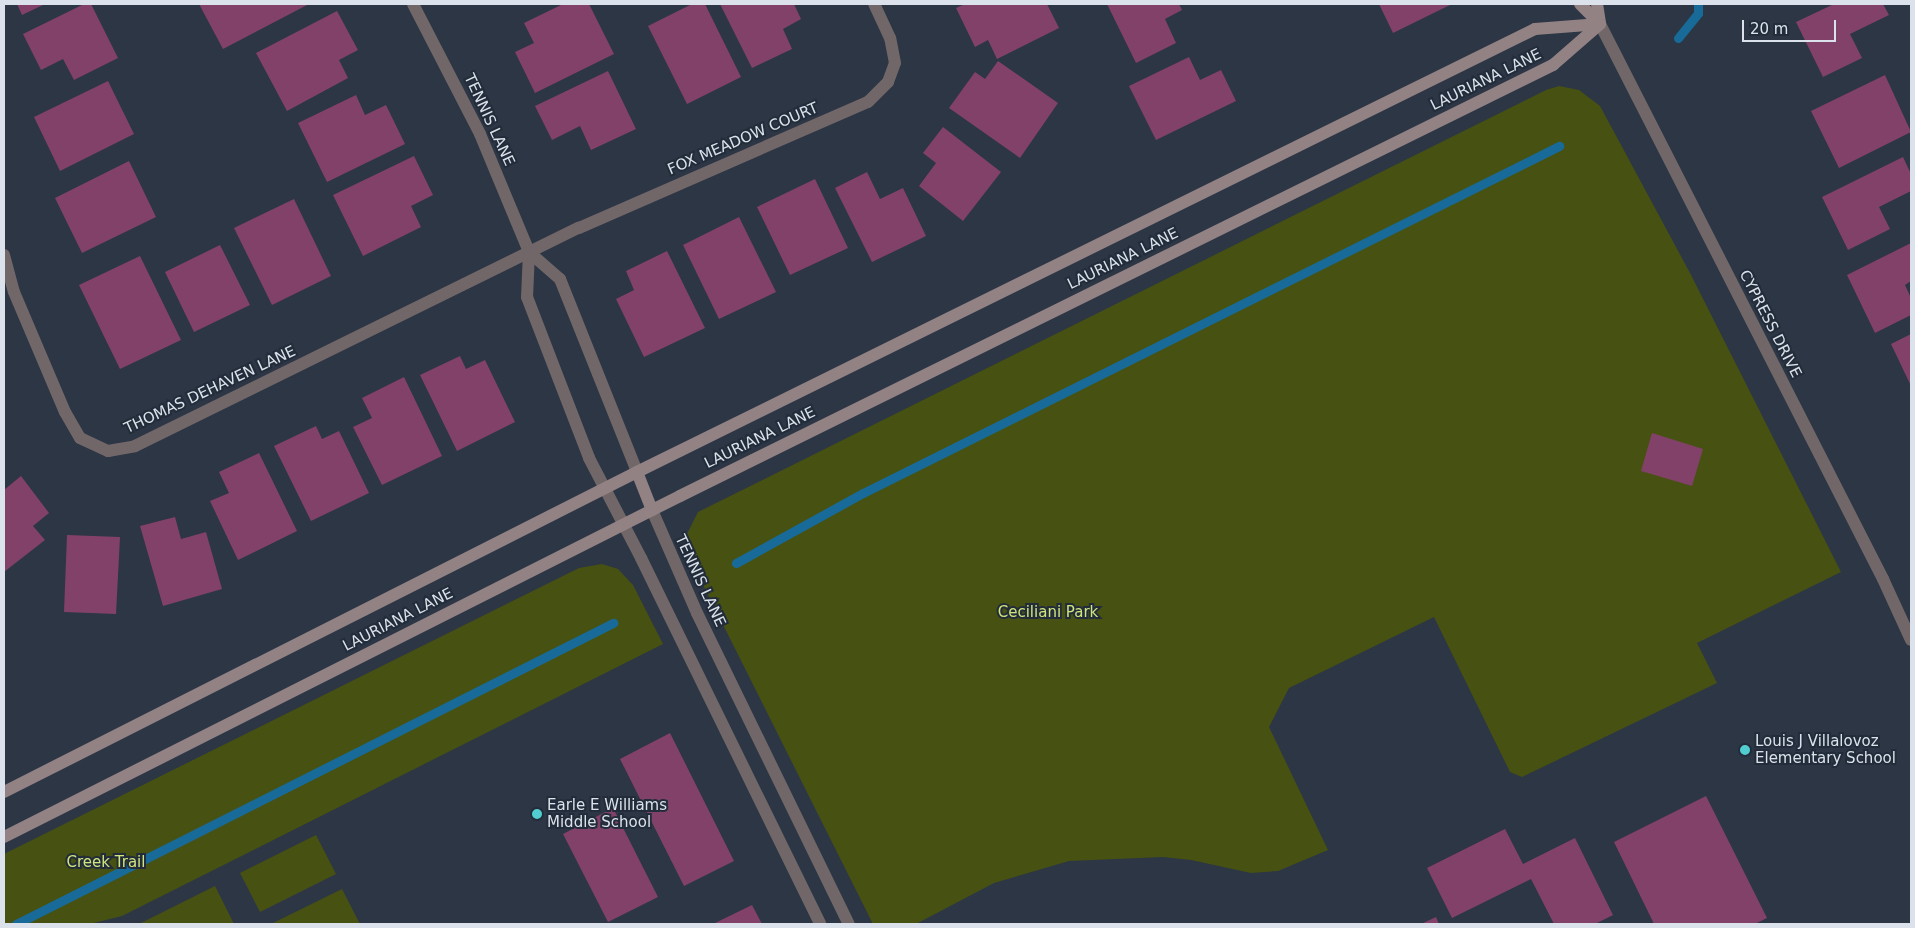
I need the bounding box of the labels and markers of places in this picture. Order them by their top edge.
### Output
place label: Louis J Villalovoz Elementary School [1755,732,1896,767]
marker: Louis J Villalovoz Elementary School [1739,744,1751,756]
place label: Earle E Williams Middle School [547,796,667,831]
marker: Earle E Williams Middle School [531,808,543,820]

